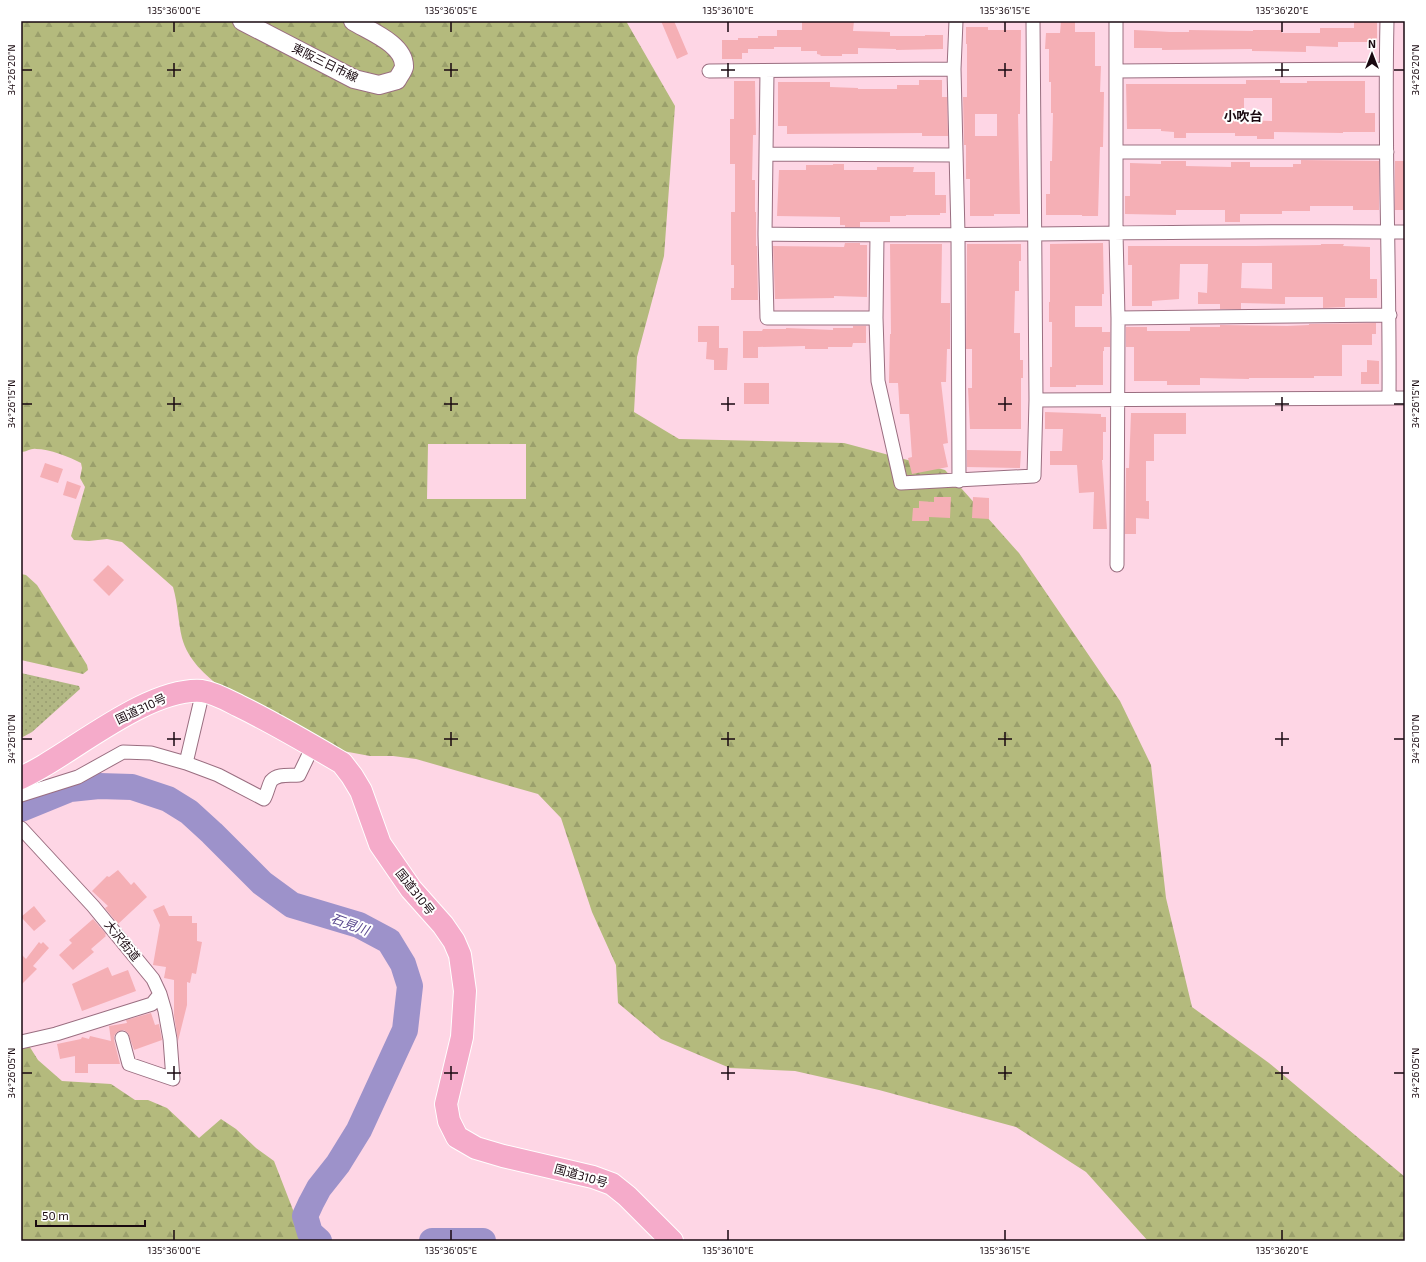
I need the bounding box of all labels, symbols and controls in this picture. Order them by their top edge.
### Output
text: 135°36'00"E [147,4,201,16]
text: 135°36'05"E [425,4,478,16]
text: 135°36'10"E [702,4,754,16]
text: 135°36'15"E [980,4,1031,16]
text: 135°36'20"E [1256,4,1309,16]
north arrow [1352,34,1392,74]
text: N [1368,37,1376,50]
street label: 東阪三日市線 [290,40,361,84]
text: 34°26'20"N [5,45,17,96]
text: 34°26'20"N [1409,45,1421,96]
district label: 小吹台 [1223,108,1263,124]
text: 34°26'15"N [5,380,17,428]
text: 34°26'15"N [1409,380,1421,428]
street label: 国道310号 [113,690,168,726]
text: 34°26'10"N [5,714,17,764]
text: 34°26'10"N [1409,714,1421,764]
street label: 国道310号 [393,866,438,917]
water label: 石見川 [329,910,373,939]
street label: 大沢街道 [102,917,143,963]
text: 34°26'05"N [5,1048,17,1098]
text: 34°26'05"N [1409,1048,1421,1098]
street label: 国道310号 [553,1161,609,1189]
scale bar [36,1202,145,1228]
text: 50 m [42,1208,69,1222]
text: 135°36'00"E [147,1244,201,1256]
text: 135°36'05"E [425,1244,478,1256]
text: 135°36'10"E [702,1244,754,1256]
text: 135°36'15"E [980,1244,1031,1256]
text: 135°36'20"E [1256,1244,1309,1256]

